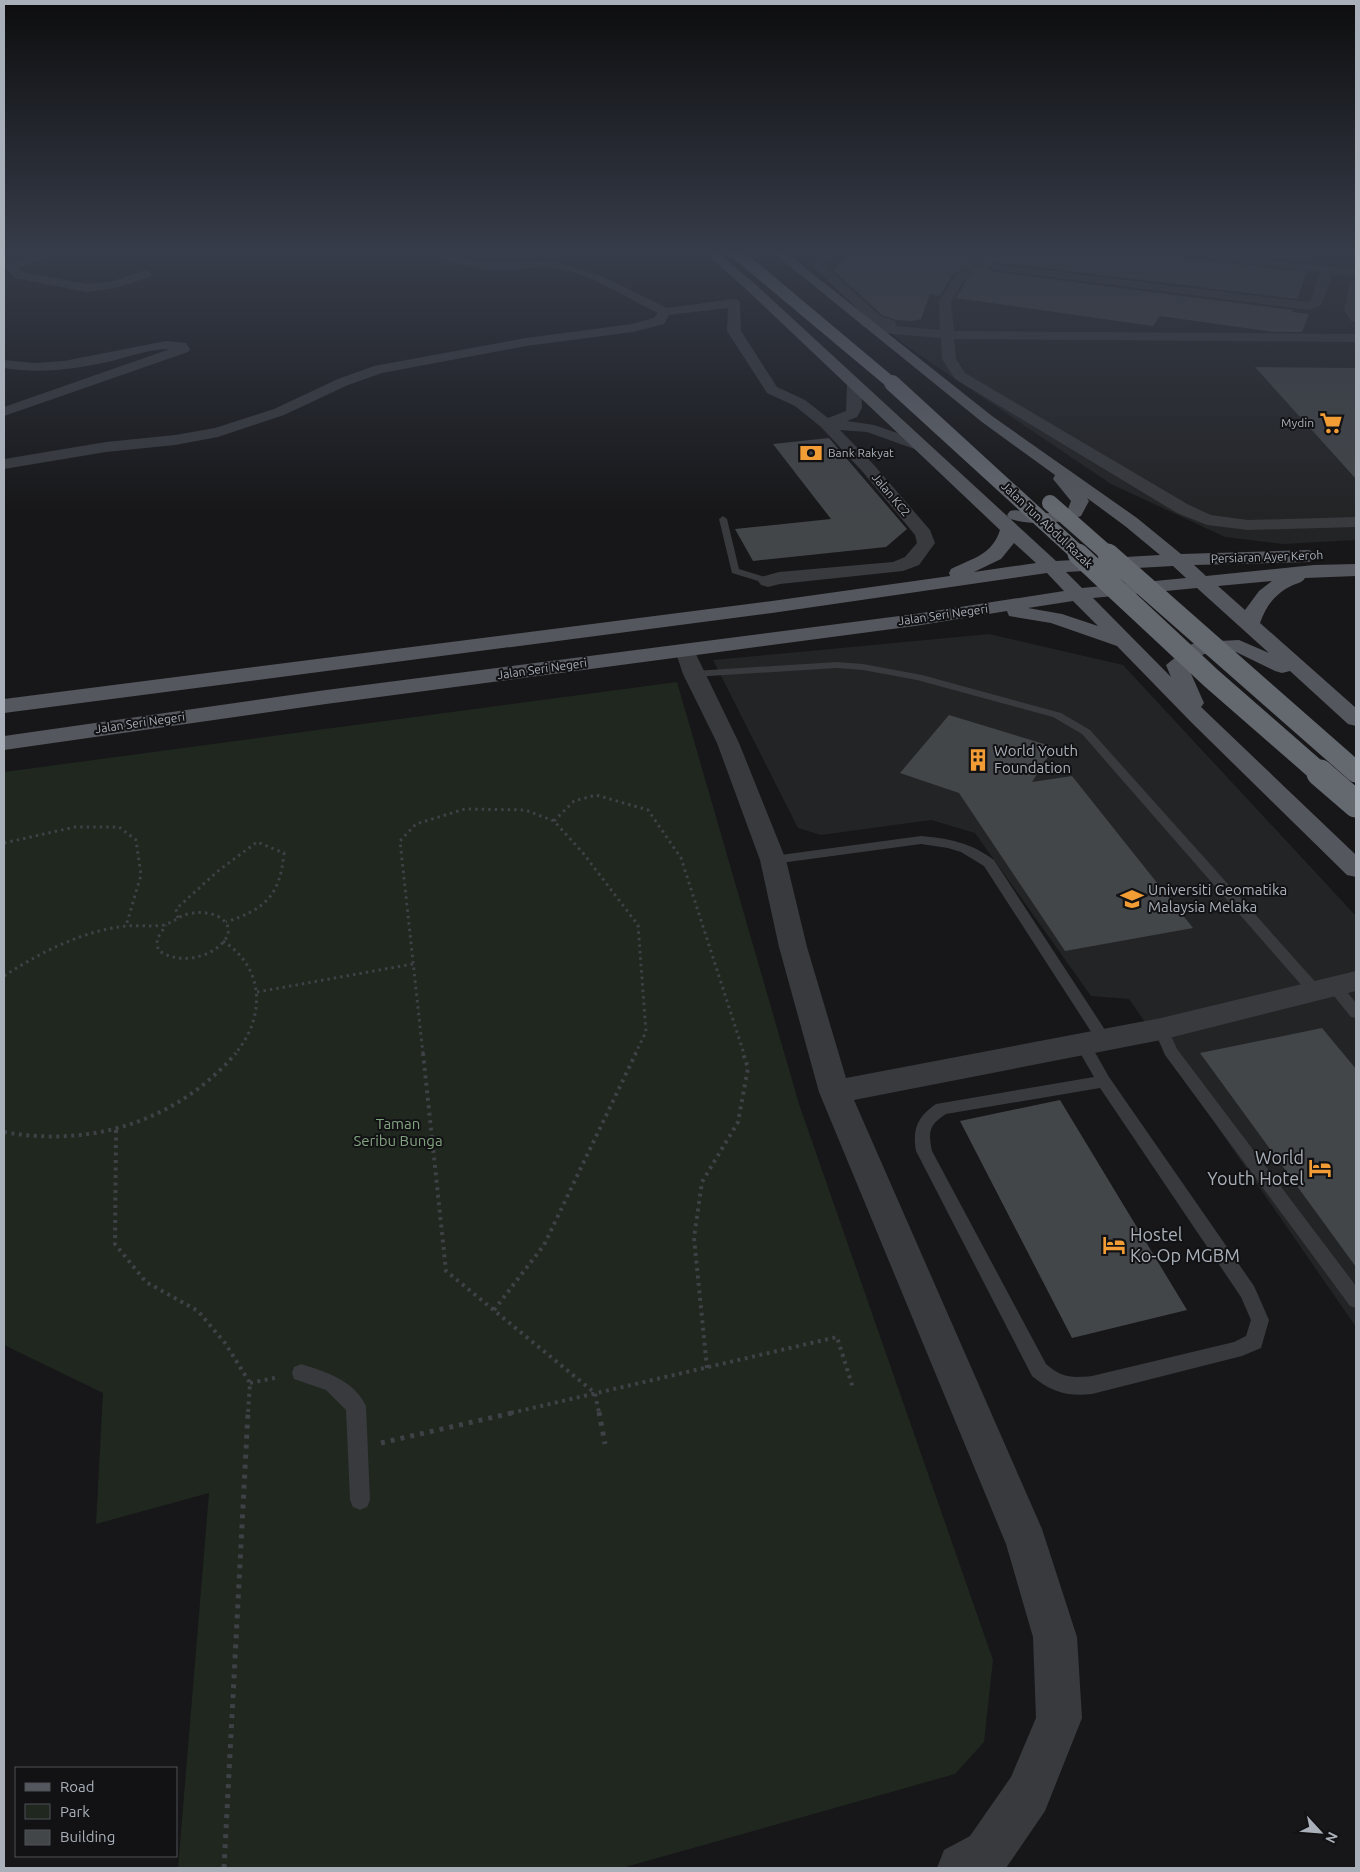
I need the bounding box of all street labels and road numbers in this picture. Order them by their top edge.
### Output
street label: Jalan KC2 [870,471,913,519]
street label: Jalan Tun Abdul Razak [999,479,1096,570]
street label: Persiaran Ayer Keroh [1211,548,1323,565]
street label: Jalan Seri Negeri [897,602,989,627]
street label: Jalan Seri Negeri [496,656,588,681]
street label: Jalan Seri Negeri [94,710,186,735]

